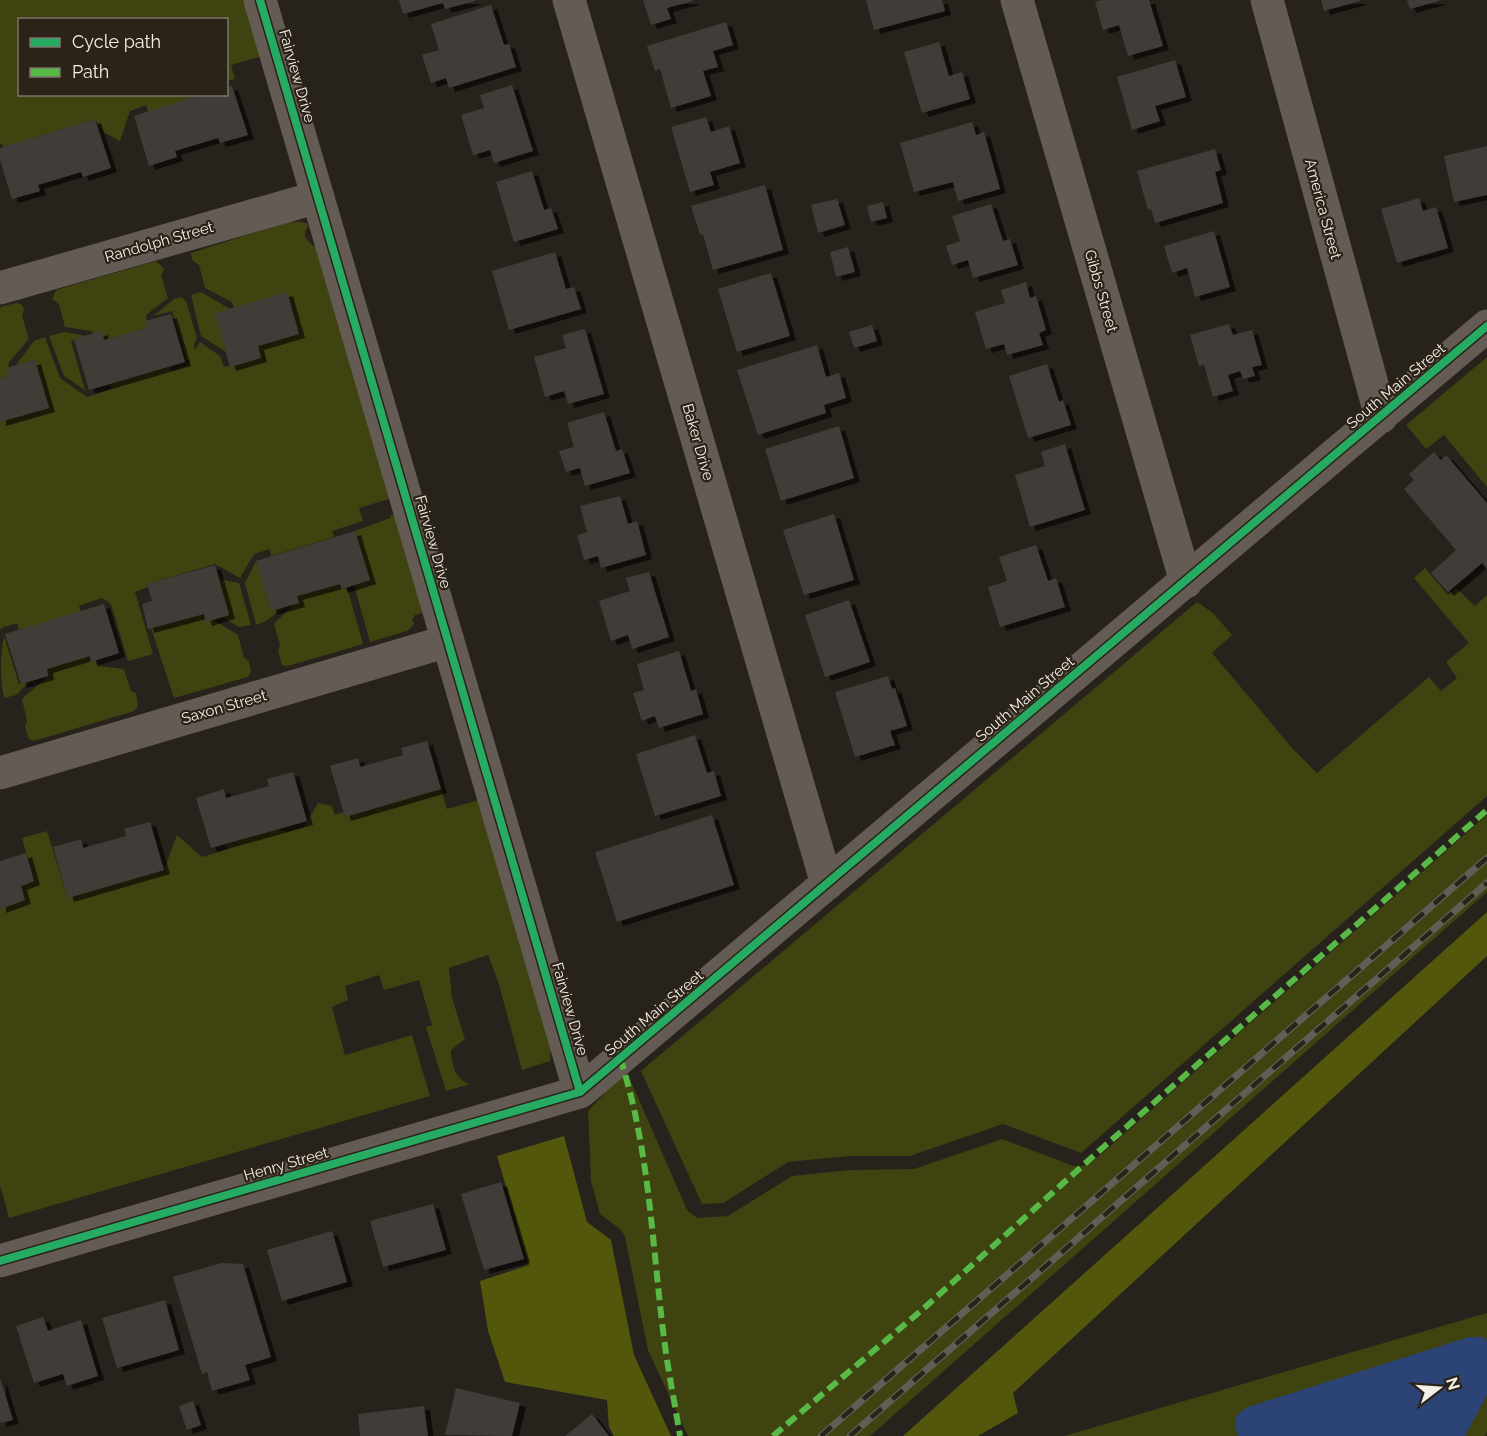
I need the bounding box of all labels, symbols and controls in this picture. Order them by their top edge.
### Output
legend [18,18,228,96]
street label: Fairview Drive [275,27,319,125]
text: Cycle path [72,31,161,52]
text: Path [72,61,109,82]
street label: America Street [1301,157,1345,261]
street label: Randolph Street [103,218,215,266]
street label: Gibbs Street [1081,248,1121,334]
street label: South Main Street [1343,340,1449,432]
street label: Baker Drive [678,402,718,483]
street label: Fairview Drive [411,493,455,591]
street label: South Main Street [972,653,1078,745]
street label: Saxon Street [179,686,269,728]
street label: Fairview Drive [548,960,592,1058]
street label: South Main Street [601,967,707,1059]
street label: Henry Street [242,1143,330,1185]
north arrow [1409,1358,1469,1418]
text: N [1442,1375,1464,1392]

